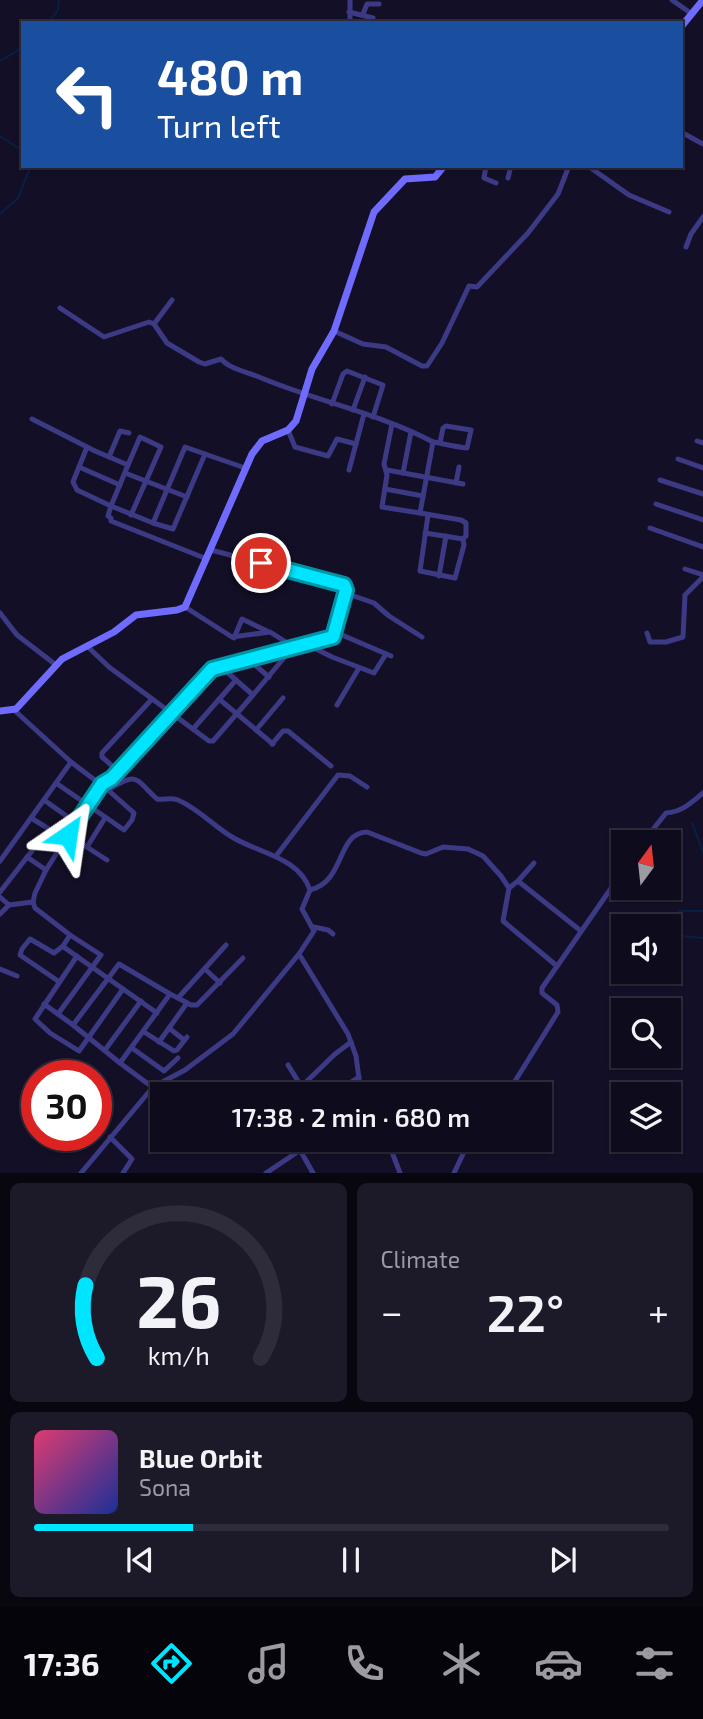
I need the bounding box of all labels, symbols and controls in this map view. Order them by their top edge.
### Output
text: 480 m [157,46,303,105]
icon: left [42,49,133,140]
text: Turn left [157,106,281,144]
pin [231,533,291,593]
icon: arrive [242,544,280,582]
position arrow [31,798,105,872]
north arrow [611,830,681,900]
map controls [611,830,681,1152]
button: sound [611,914,681,984]
button: search [611,998,681,1068]
speed limit sign: 30 [21,1060,112,1151]
button: layers [611,1082,681,1152]
text: 17:38 · 2 min · 680 m [232,1101,470,1132]
text: Climate [381,1245,460,1273]
text: 26 [136,1256,221,1344]
text: 22° [486,1280,564,1342]
text: − [381,1288,403,1334]
text: + [648,1288,669,1334]
text: km/h [147,1340,209,1370]
text: Blue Orbit [139,1442,262,1473]
text: Sona [139,1473,191,1501]
icon: previous [121,1541,159,1579]
icon: pause [332,1541,370,1579]
icon: next [544,1541,582,1579]
icon: directions [147,1639,196,1688]
icon: music [244,1639,293,1688]
icon: phone [340,1639,389,1688]
icon: climate [437,1639,486,1688]
icon: car [534,1639,583,1688]
icon: filters [630,1639,679,1688]
text: 17:36 [24,1644,100,1682]

